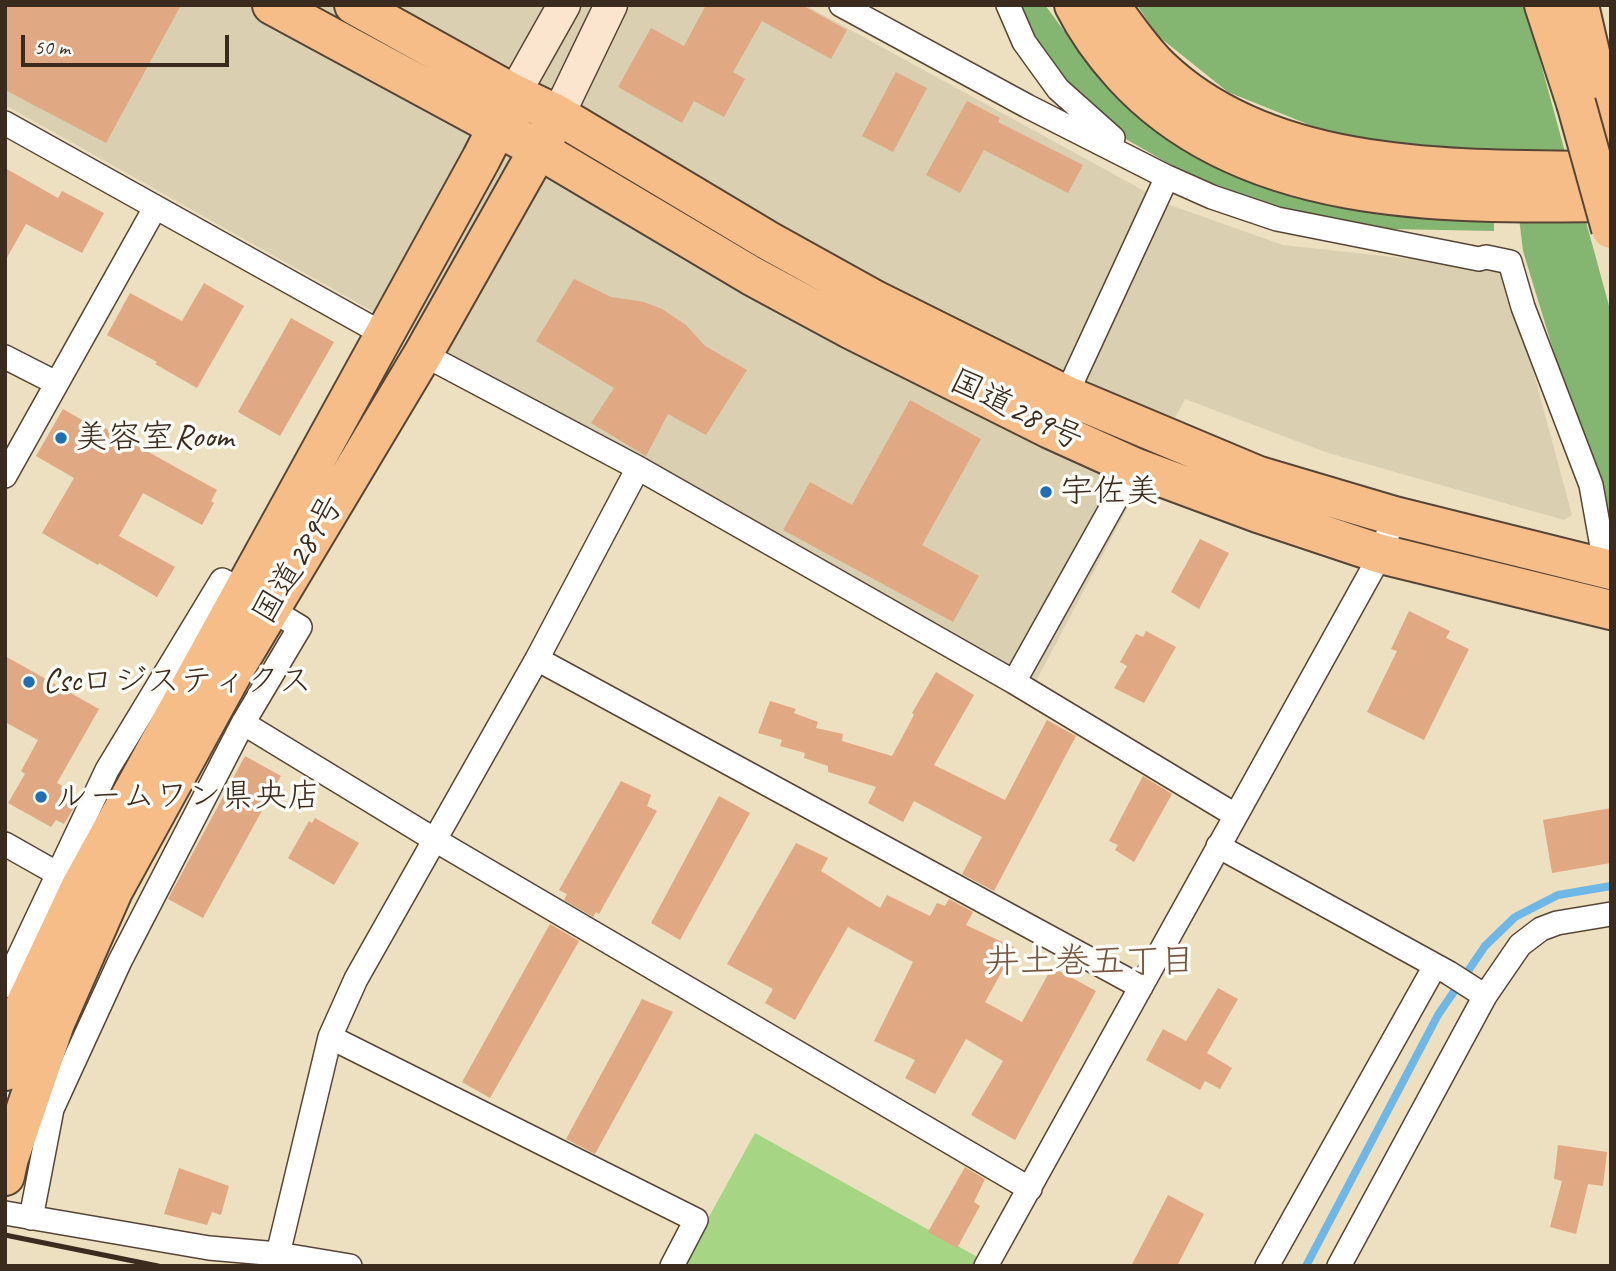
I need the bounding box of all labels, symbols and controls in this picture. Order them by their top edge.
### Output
scale bar [24,21,233,65]
text: 50 m [34,34,70,60]
street label: 国道289号 [943,362,1089,460]
place label: 美容室Room [75,418,233,458]
marker: 美容室Room [53,430,69,446]
place label: 宇佐美 [1060,472,1159,512]
marker: 宇佐美 [1038,484,1054,500]
street label: 国道289号 [245,488,353,632]
place label: Cscロジスティクス [43,662,312,702]
marker: Cscロジスティクス [21,674,37,690]
place label: ルームワン県央店 [55,777,320,817]
marker: ルームワン県央店 [33,789,49,805]
district label: 井土巻五丁目 [985,942,1195,984]

